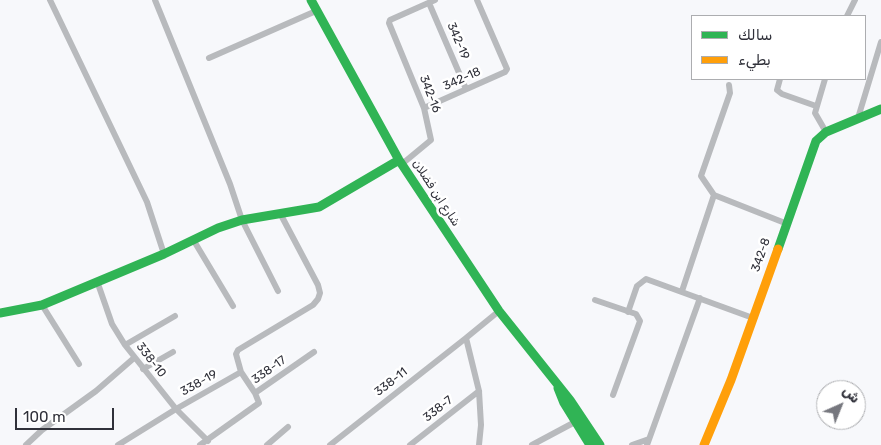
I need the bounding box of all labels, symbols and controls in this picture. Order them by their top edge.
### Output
legend [691,15,866,80]
street label: 342-19 [444,20,472,62]
text: سالك [738,26,773,44]
text: بطيء [738,51,771,69]
street label: 342-18 [441,64,483,94]
street label: 342-16 [416,73,444,115]
street label: شارع ابن فضلان [409,157,463,229]
street label: 342-8 [749,236,773,274]
street label: 338-10 [133,340,169,380]
street label: 338-17 [249,353,289,387]
street label: 338-11 [372,365,410,399]
street label: 338-19 [178,367,220,399]
north arrow [816,380,866,430]
text: ش [839,382,863,407]
street label: 338-7 [420,393,456,425]
scale bar [18,398,116,430]
text: 100 m [23,408,65,426]

